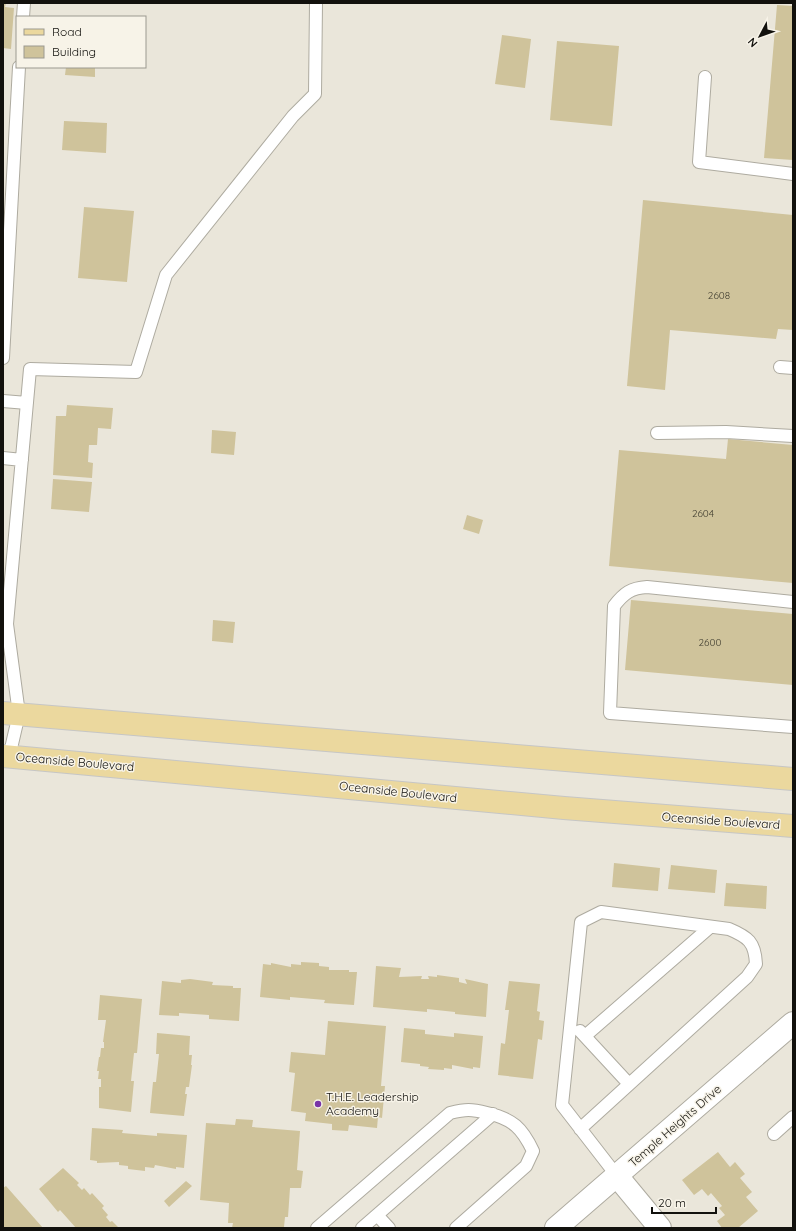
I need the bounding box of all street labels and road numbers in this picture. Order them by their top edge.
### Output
street label: Oceanside Boulevard [15,749,135,774]
street label: Oceanside Boulevard [338,778,458,805]
street label: Oceanside Boulevard [661,809,781,832]
street label: Temple Heights Drive [625,1081,724,1170]

